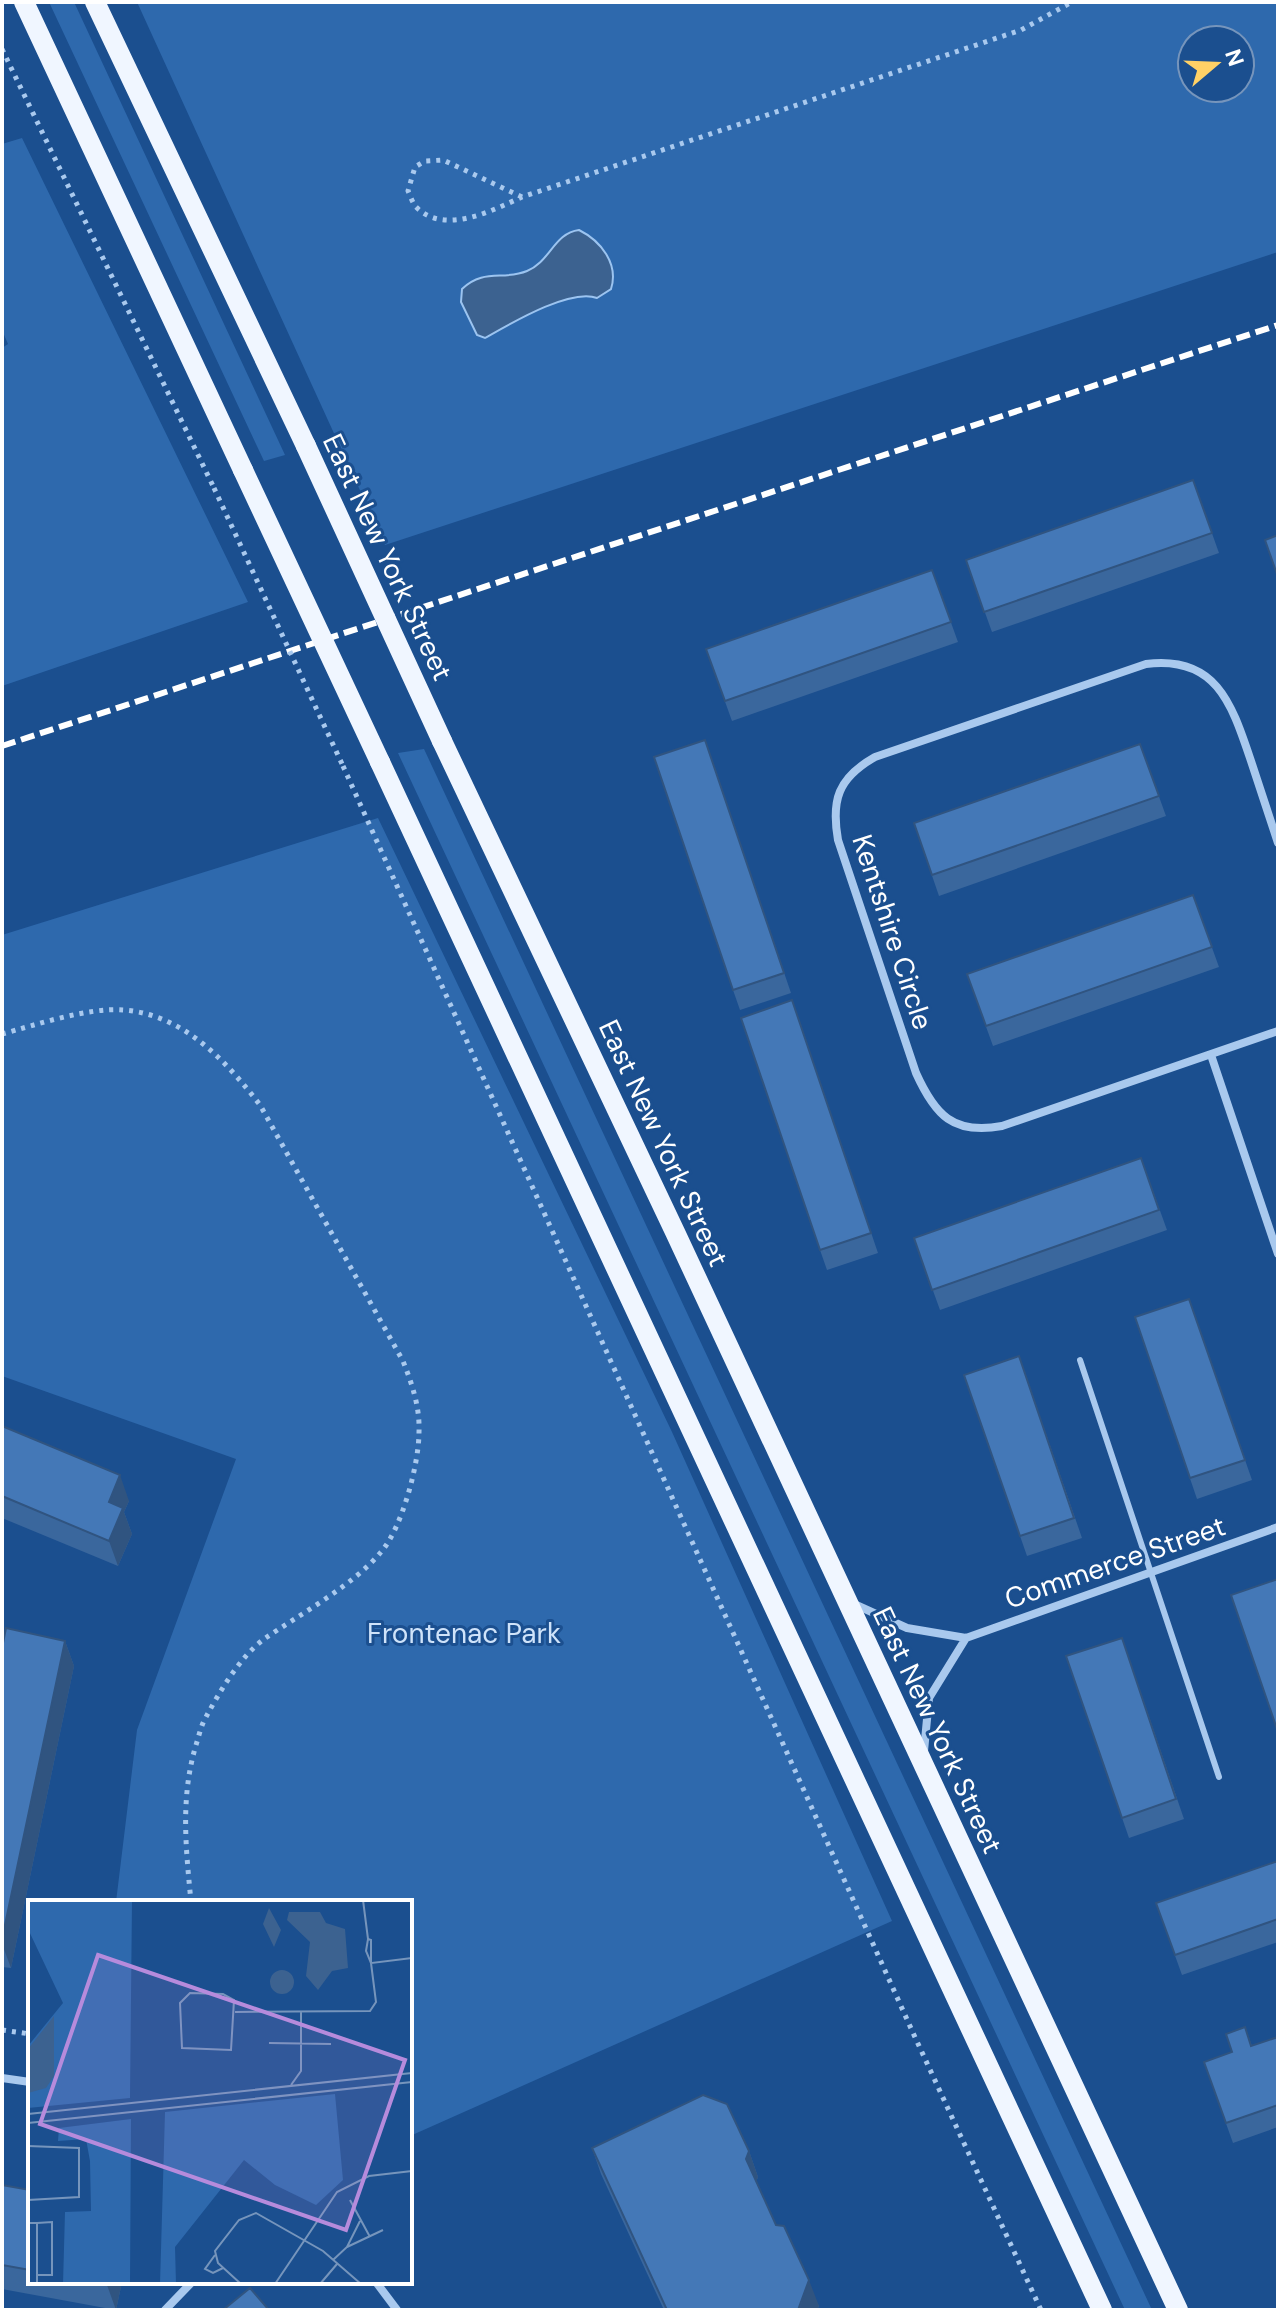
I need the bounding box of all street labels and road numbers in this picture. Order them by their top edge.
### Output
street label: East New York Street [314,428,461,687]
street label: Kentshire Circle [844,830,942,1035]
street label: East New York Street [590,1014,737,1273]
street label: Commerce Street [1000,1507,1230,1618]
street label: East New York Street [864,1601,1011,1860]

